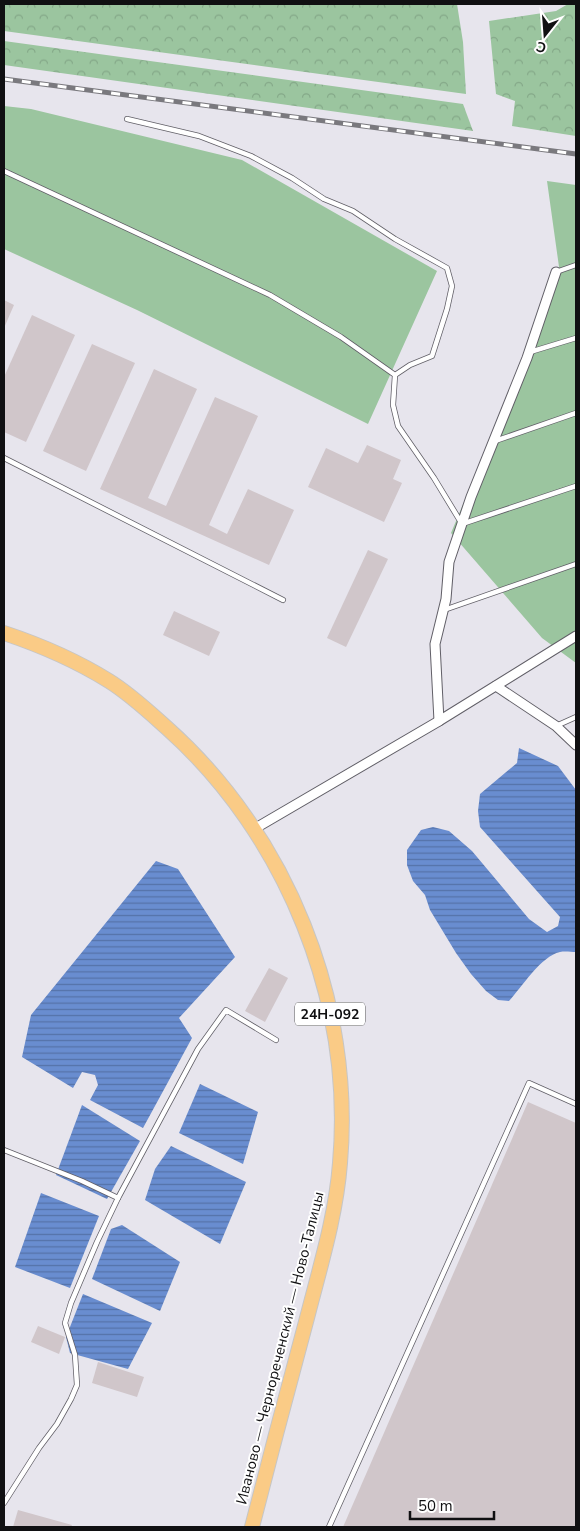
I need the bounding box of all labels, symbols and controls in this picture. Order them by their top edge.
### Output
north arrow [520,10,570,60]
text: С [534,36,549,57]
road number: 24Н-092 [295,1002,365,1026]
street label: Иваново — Чернореченский — Ново-Талицы [231,1189,329,1507]
scale bar [410,1488,494,1520]
text: 50 m [418,1496,453,1516]

